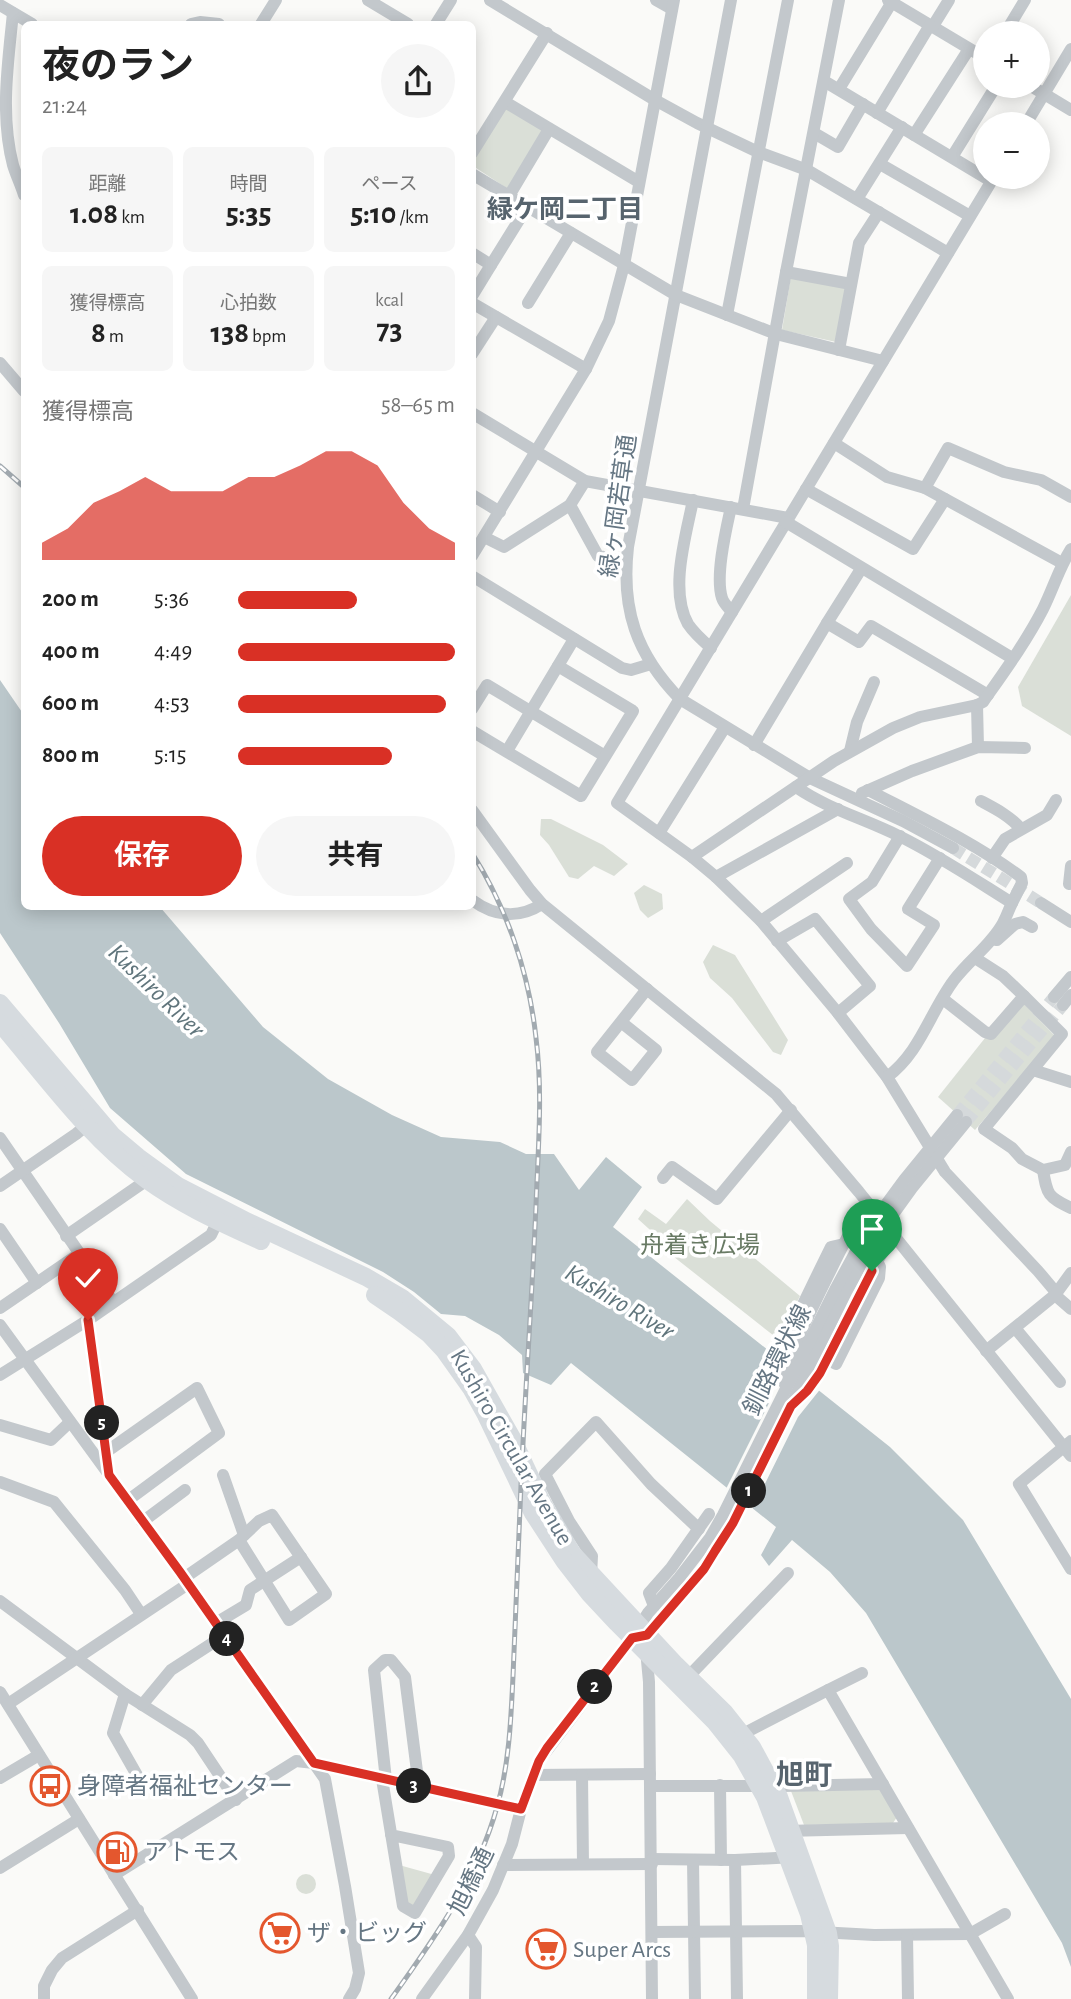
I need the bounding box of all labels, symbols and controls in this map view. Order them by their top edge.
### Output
map controls [973,21,1050,189]
button: + [973,21,1050,98]
button: share [381,44,455,118]
text: 夜のラン [42,48,194,86]
text: 21:24 [42,95,87,118]
button: − [973,112,1050,189]
text: 距離 [88,175,127,194]
text: 時間 [229,175,268,194]
text: ペース [361,175,418,194]
district label: 緑ケ岡二丁目 [487,196,643,223]
text: 1.08 [70,199,118,229]
text: 5:35 [226,199,271,229]
text: 5:10 [350,199,396,229]
text: km [118,208,145,227]
text: /km [396,208,429,227]
text: kcal [375,291,404,310]
text: 獲得標高 [69,294,146,313]
text: 心拍数 [220,294,277,313]
text: 73 [377,315,402,345]
text: 8 [91,318,106,348]
text: 138 [210,318,249,348]
text: m [106,327,124,346]
text: bpm [249,327,287,346]
text: 58–65 m [381,394,455,417]
text: 獲得標高 [42,401,134,424]
street label: 緑ヶ岡若草通 [595,433,641,579]
text: 200 m [42,588,99,611]
text: 5:36 [154,588,189,611]
text: 400 m [42,640,100,663]
text: 4:49 [154,640,192,663]
text: 600 m [42,692,99,715]
text: 4:53 [154,692,189,715]
text: 800 m [42,744,99,767]
text: 5:15 [154,744,186,767]
button: 保存 [42,816,242,896]
button: 共有 [256,816,455,896]
water label: Kushiro River [103,939,210,1044]
pin [842,1199,902,1271]
icon: arrive [853,1210,891,1248]
park label: 舟着き広場 [640,1232,760,1258]
pin [58,1248,118,1320]
icon: check [69,1259,107,1297]
water label: Kushiro River [560,1259,680,1345]
street label: 釧路環状線 [738,1301,816,1419]
street label: Kushiro Circular Avenue [445,1346,577,1549]
pin: 5 [84,1406,119,1440]
text: 5 [97,1413,106,1432]
pin: 1 [732,1474,766,1508]
text: 1 [745,1481,752,1500]
pin: 4 [210,1622,244,1656]
text: 4 [222,1629,231,1648]
pin: 2 [578,1670,612,1704]
text: 2 [590,1677,599,1696]
district label: 旭町 [776,1760,832,1790]
bus stop icon: 身障者福祉センター [29,1765,71,1807]
pin: 3 [396,1768,432,1803]
place label: 身障者福祉センター [77,1773,293,1799]
text: 3 [409,1776,418,1795]
fuel station icon: アトモス [96,1831,138,1873]
place label: アトモス [144,1841,240,1865]
street label: 旭橋通 [444,1843,498,1919]
supermarket icon: ザ・ビッグ [259,1912,301,1954]
place label: ザ・ビッグ [307,1920,427,1946]
supermarket icon: Super Arcs [525,1928,567,1970]
place label: Super Arcs [573,1938,671,1962]

